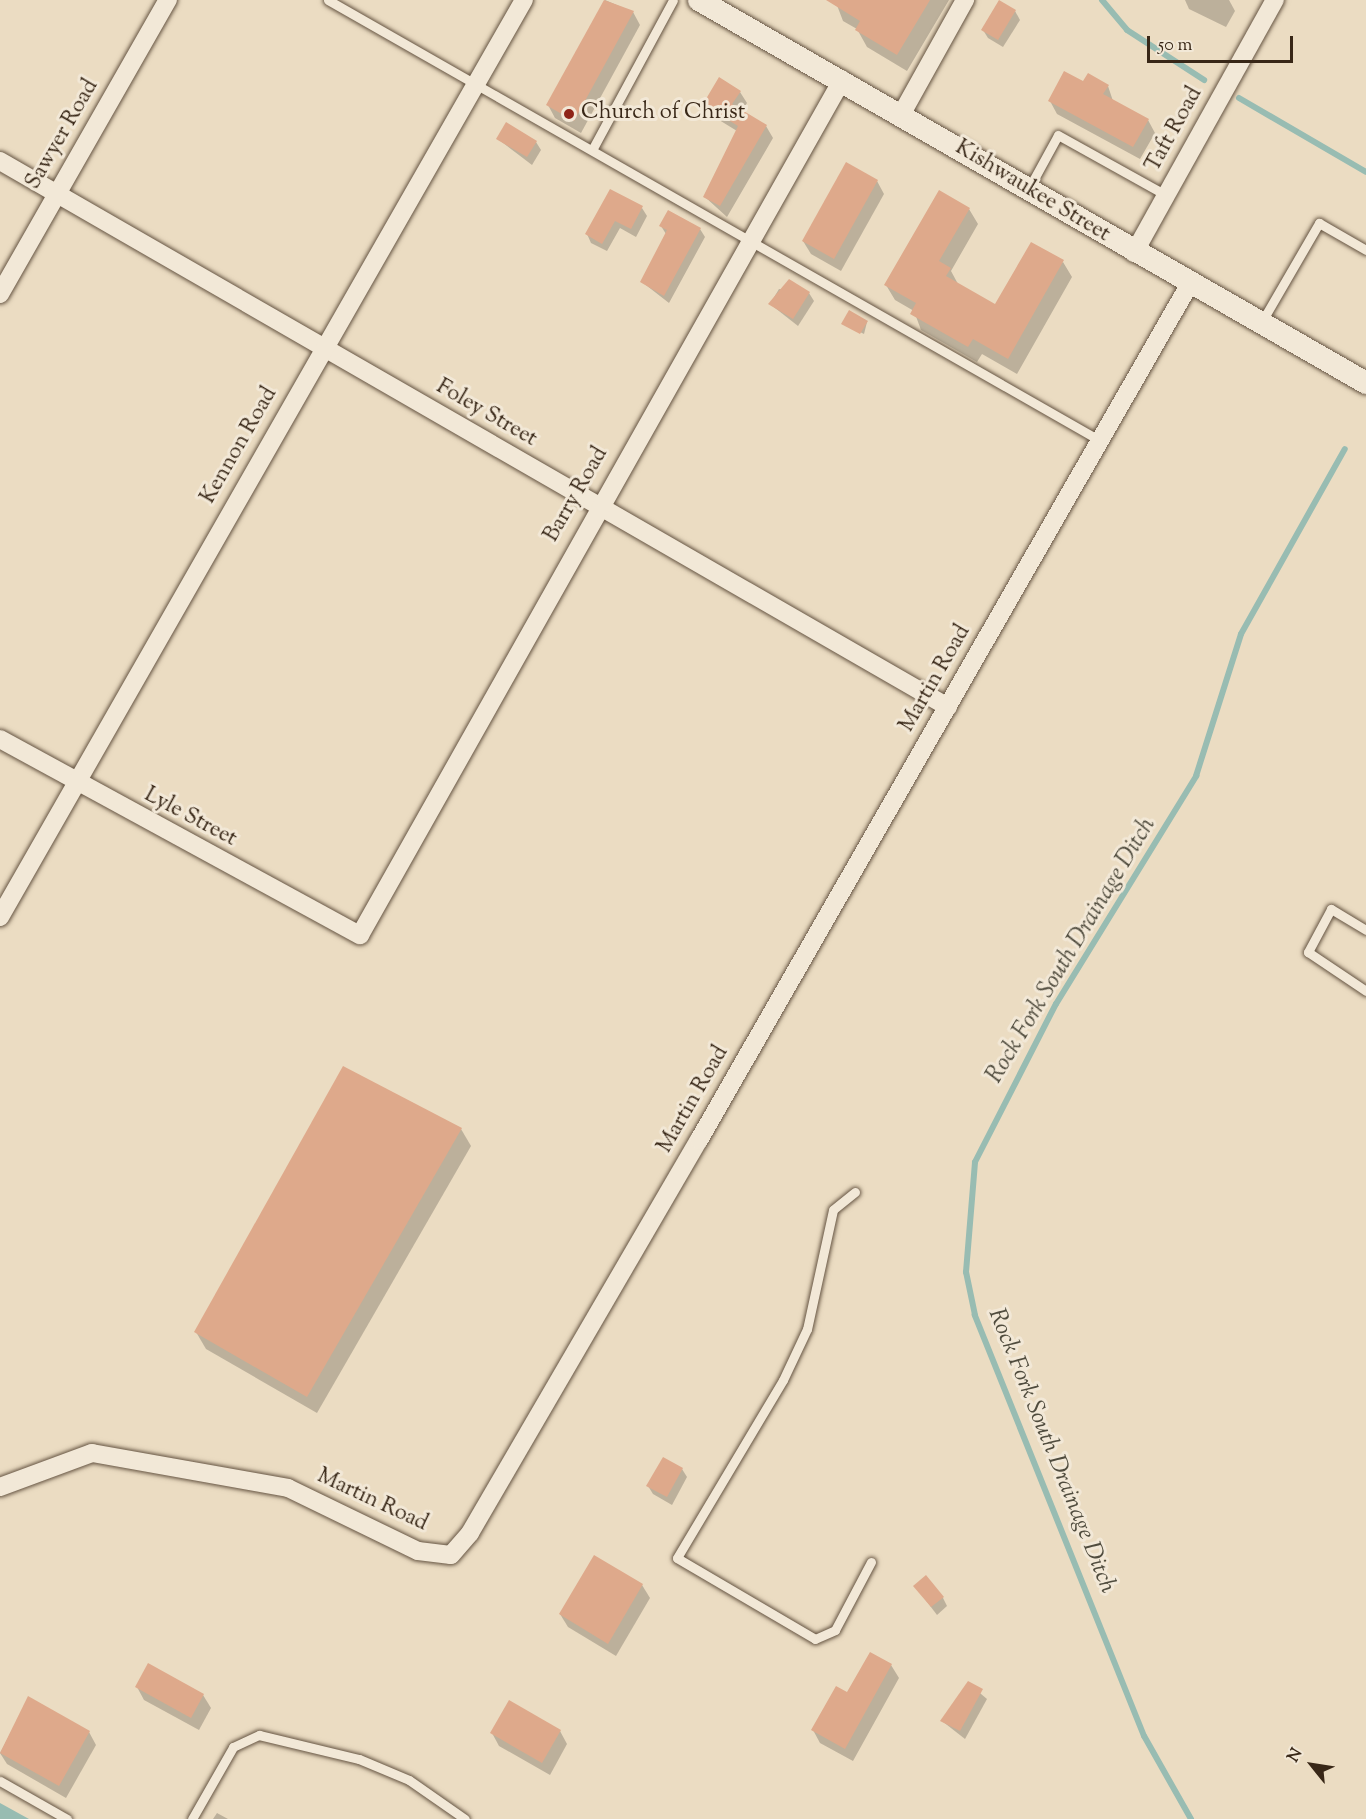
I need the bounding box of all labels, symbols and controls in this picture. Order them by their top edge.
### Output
scale bar [1150,24,1296,62]
text: 50 m [1158,33,1192,59]
street label: Sawyer Road [21,75,105,195]
street label: Taft Road [1141,83,1209,177]
place label: Church of Christ [581,101,745,127]
marker: Church of Christ [562,107,576,121]
street label: Kishwaukee Street [950,135,1114,249]
street label: Foley Street [431,375,541,453]
street label: Kennon Road [196,383,284,509]
street label: Barry Road [539,443,615,547]
street label: Martin Road [895,621,977,737]
street label: Lyle Street [139,783,241,853]
water label: Rock Fork South Drainage Ditch [981,813,1163,1089]
street label: Martin Road [653,1042,735,1158]
water label: Rock Fork South Drainage Ditch [981,1305,1121,1597]
street label: Martin Road [312,1464,432,1538]
north arrow [1282,1735,1342,1795]
text: N [1283,1744,1309,1767]

